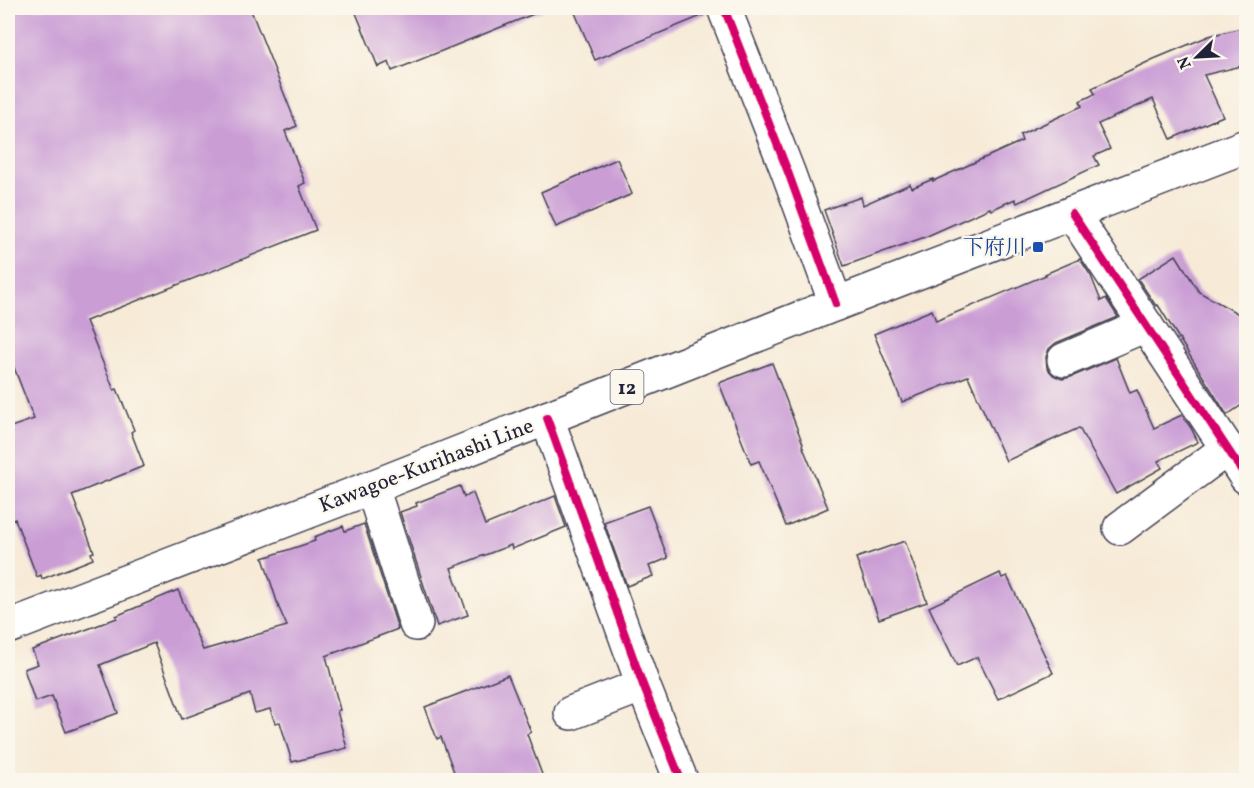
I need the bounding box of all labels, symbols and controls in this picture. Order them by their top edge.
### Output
north arrow [1167,27,1227,87]
text: N [1173,52,1198,72]
place label: 下府川 [963,234,1026,263]
marker: 下府川 [1031,240,1045,254]
road number: 12 [610,370,644,404]
street label: Kawagoe-Kurihashi Line [315,412,538,521]

